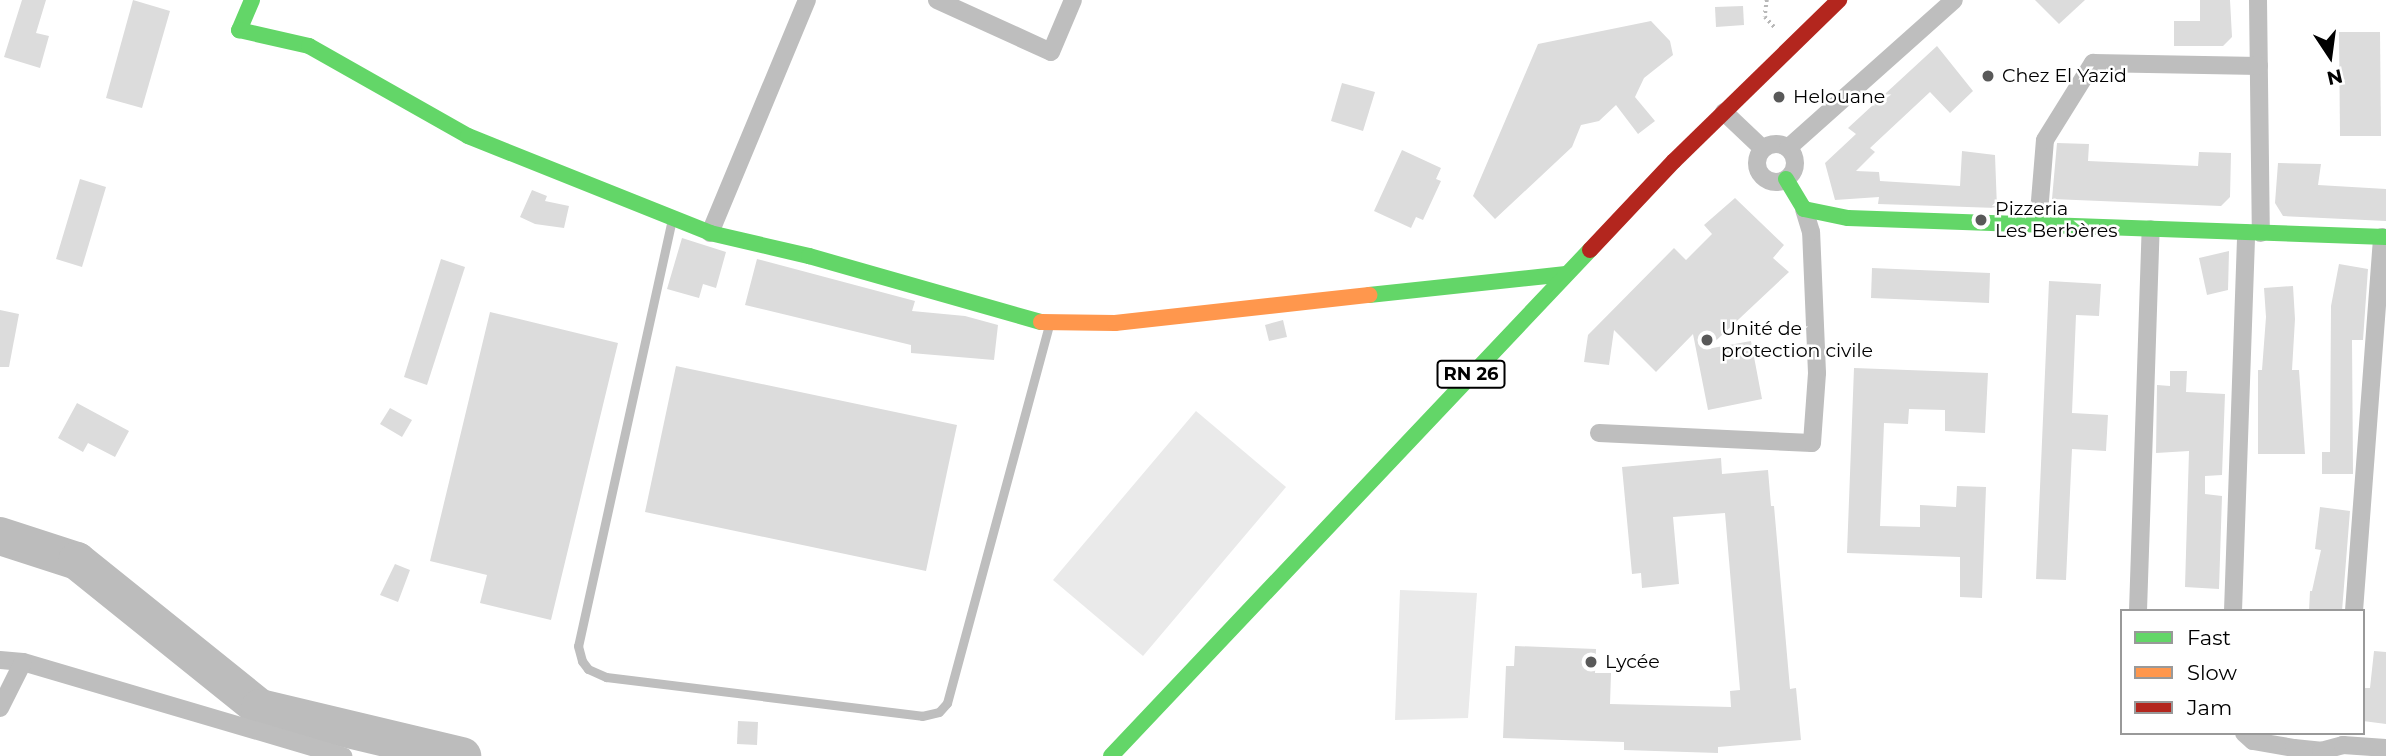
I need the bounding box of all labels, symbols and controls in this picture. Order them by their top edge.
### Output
north arrow [2295,21,2365,91]
text: N [2325,64,2345,90]
place label: Chez El Yazid [2002,65,2127,87]
marker: Chez El Yazid [1980,68,1996,84]
place label: Helouane [1793,86,1885,108]
marker: Helouane [1771,89,1787,105]
place label: Pizzeria Les Berbères [1995,198,2118,242]
marker: Pizzeria Les Berbères [1973,212,1989,228]
place label: Unité de protection civile [1721,318,1873,362]
marker: Unité de protection civile [1699,332,1715,348]
road number: RN 26 [1436,360,1506,388]
legend [2120,609,2365,735]
text: Fast [2187,625,2231,650]
place label: Lycée [1605,651,1660,673]
marker: Lycée [1583,654,1599,670]
text: Slow [2187,660,2237,685]
text: Jam [2187,695,2232,720]

